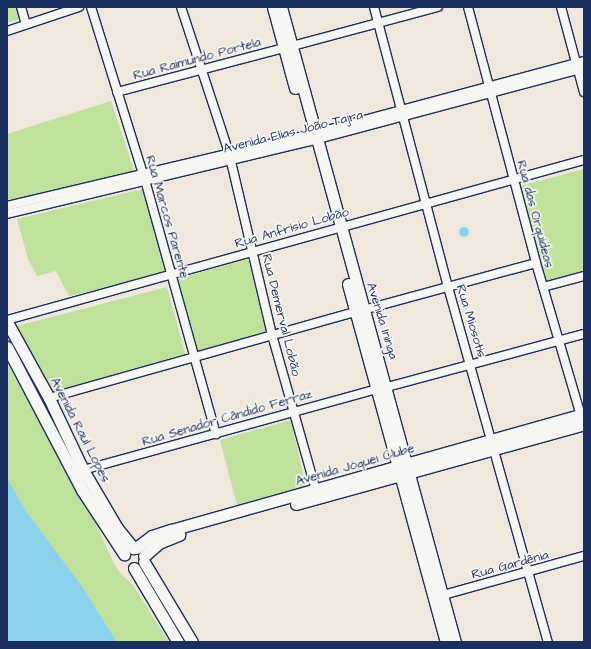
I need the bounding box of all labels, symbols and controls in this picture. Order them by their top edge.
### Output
street label: Rua Raimundo Portela [131,34,263,84]
street label: Avenida Elias João Tajra [222,107,364,157]
street label: Rua Marcos Parente [142,154,192,280]
street label: Rua das Orquídeas [513,159,557,269]
street label: Rua Anfrísio Lobão [233,204,351,252]
street label: Rua Demerval Lobão [258,252,304,378]
street label: Avenida Ininga [363,281,401,361]
street label: Rua Miosotis [453,283,489,359]
street label: Avenida Raul Lopes [47,375,113,485]
street label: Rua Senador Cândido Ferraz [140,386,314,450]
street label: Avenida Jóquei Clube [294,441,416,489]
street label: Rua Gardênia [470,547,550,583]

